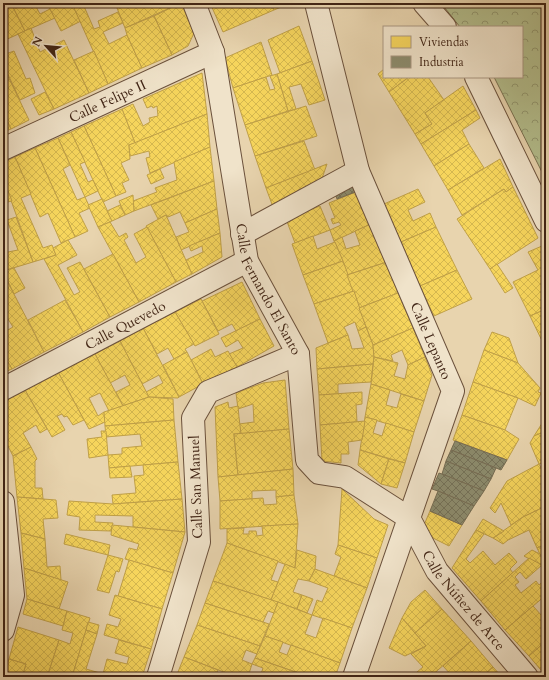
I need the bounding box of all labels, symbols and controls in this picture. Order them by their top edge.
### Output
north arrow [26,26,66,66]
legend [383,26,523,78]
text: N [29,34,47,49]
text: Viviendas [419,34,469,50]
text: Industria [419,54,464,70]
street label: Calle Felipe II [66,75,149,127]
street label: Calle Fernando El Santo [232,222,306,358]
street label: Calle Quevedo [82,296,169,354]
street label: Calle Lepanto [406,299,456,383]
street label: Calle San Manuel [185,434,207,539]
street label: Calle Núñez de Arce [418,547,510,654]

